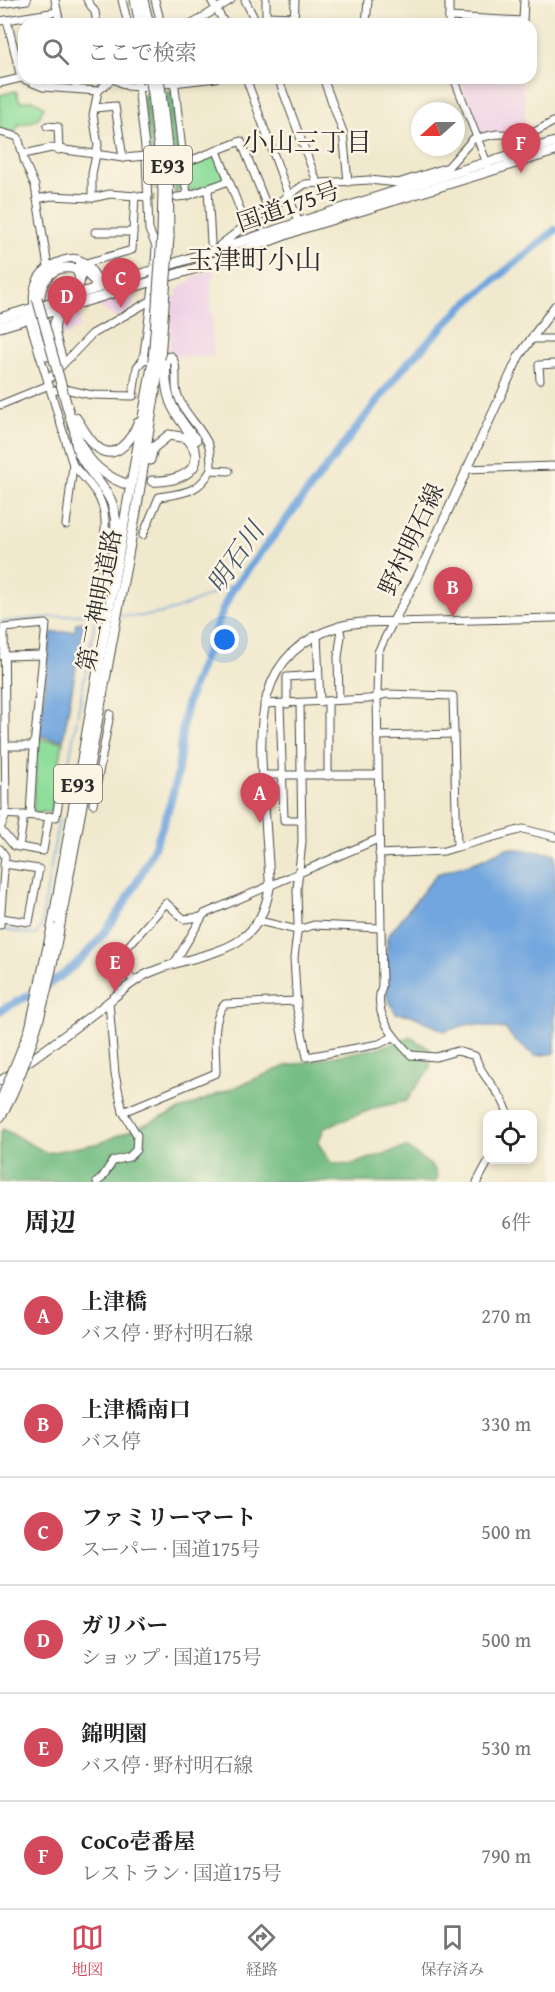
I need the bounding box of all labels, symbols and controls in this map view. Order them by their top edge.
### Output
search box [18,18,537,84]
icon: search [39,35,72,68]
text: ここで検索 [87,36,197,68]
north arrow [411,102,465,156]
district label: 小山三丁目 [242,122,372,161]
pin: F [502,124,540,173]
road number: E93 [144,146,192,184]
street label: 国道175号 [232,172,344,240]
district label: 玉津町小山 [187,239,322,279]
pin: C [102,258,140,308]
pin: D [48,276,86,326]
street label: 野村明石線 [370,477,452,601]
water label: 明石川 [197,511,275,600]
street label: 第二神明道路 [68,526,130,674]
pin: B [434,568,472,617]
your location [210,625,239,654]
road number: E93 [54,765,102,803]
pin: A [240,774,280,823]
pin: E [96,942,134,992]
map controls [483,1110,537,1164]
button: locate [483,1110,537,1164]
text: 周辺 [24,1202,76,1241]
text: 6件 [501,1207,531,1236]
text: 上津橋 [81,1285,147,1317]
text: A [37,1301,50,1330]
text: 270 m [481,1301,531,1330]
text: バス停 · 野村明石線 [81,1318,253,1347]
text: 上津橋南口 [81,1393,191,1425]
text: B [37,1409,50,1438]
text: 330 m [481,1409,531,1438]
text: バス停 [81,1426,141,1455]
text: ファミリーマート [81,1501,257,1533]
text: C [38,1517,49,1546]
text: 500 m [481,1517,531,1546]
text: スーパー · 国道175号 [81,1534,260,1563]
text: ガリバー [81,1609,168,1641]
text: D [37,1625,50,1654]
text: 500 m [481,1625,531,1654]
text: ショップ · 国道175号 [81,1642,262,1671]
text: 錦明園 [81,1717,147,1749]
text: E [38,1733,49,1762]
text: 530 m [481,1733,531,1762]
text: バス停 · 野村明石線 [81,1750,253,1779]
text: CoCo壱番屋 [81,1825,195,1857]
text: F [38,1841,49,1870]
text: 790 m [481,1841,531,1870]
text: レストラン · 国道175号 [81,1858,281,1887]
tab: 地図 [71,1921,104,1981]
tab: 経路 [245,1921,278,1981]
tab: 保存済み [420,1921,484,1981]

